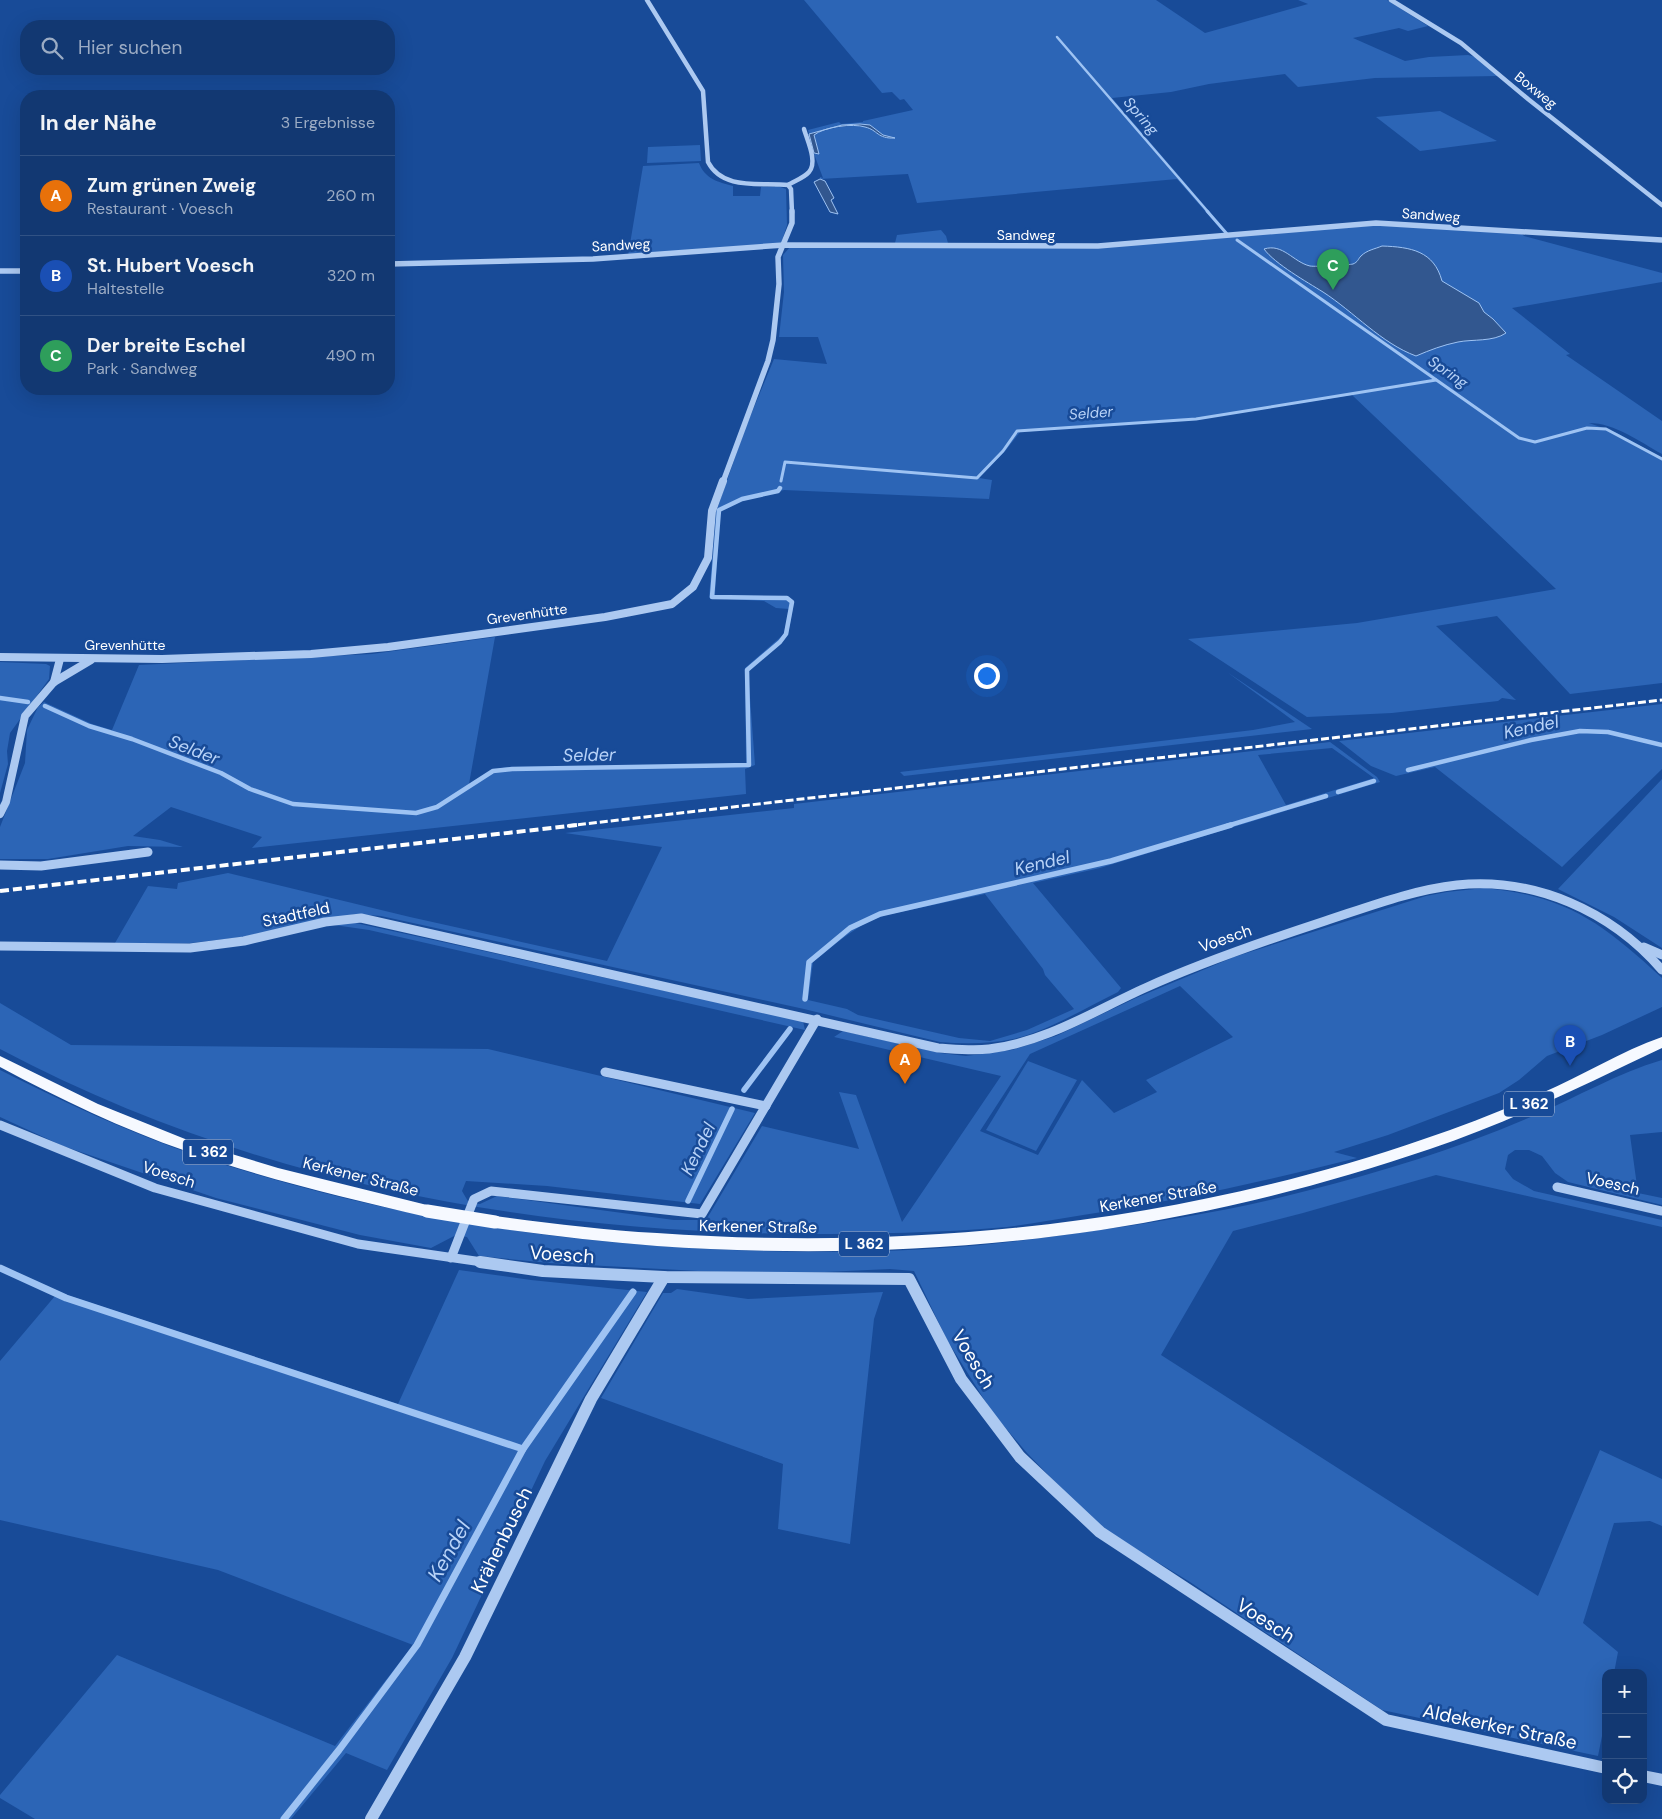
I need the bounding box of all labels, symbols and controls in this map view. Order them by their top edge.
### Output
search box [20,20,395,75]
icon: search [38,34,66,62]
text: Hier suchen [78,35,182,60]
street label: Boxweg [1511,67,1561,113]
water label: Spring [1119,93,1163,140]
text: In der Nähe [40,109,157,137]
text: 3 Ergebnisse [281,112,375,133]
text: Zum grünen Zweig [87,173,256,198]
text: A [50,185,62,206]
text: 260 m [326,185,375,206]
text: Restaurant · Voesch [87,198,233,219]
street label: Sandweg [1401,204,1461,226]
street label: Sandweg [997,226,1056,244]
street label: Sandweg [591,234,651,256]
pin: C [1317,249,1349,290]
text: St. Hubert Voesch [87,253,254,278]
text: B [51,265,61,286]
text: 320 m [327,265,375,286]
text: Haltestelle [87,278,164,299]
text: Der breite Eschel [87,333,246,358]
text: C [50,345,62,366]
text: 490 m [326,345,375,366]
water label: Spring [1424,351,1472,393]
text: Park · Sandweg [87,358,197,379]
water label: Selder [1068,401,1114,425]
street label: Grevenhütte [486,599,568,629]
street label: Grevenhütte [84,636,166,654]
your location [974,663,1000,689]
water label: Kendel [1501,709,1562,745]
water label: Selder [165,729,224,771]
water label: Selder [562,743,617,767]
water label: Kendel [1012,845,1073,881]
street label: Stadtfeld [260,897,332,932]
street label: Voesch [1196,920,1254,957]
pin: B [1554,1025,1586,1066]
pin: A [889,1043,921,1084]
road number: L 362 [1504,1092,1554,1116]
water label: Kendel [675,1118,721,1179]
road number: L 362 [183,1140,233,1164]
street label: Kerkener Straße [301,1152,421,1201]
street label: Voesch [140,1156,198,1193]
street label: Voesch [1584,1167,1642,1200]
street label: Kerkener Straße [1098,1176,1218,1217]
street label: Kerkener Straße [699,1215,817,1238]
road number: L 362 [839,1232,889,1256]
street label: Voesch [529,1240,595,1269]
street label: Voesch [946,1325,1001,1393]
street label: Krähenbusch [465,1483,538,1597]
water label: Kendel [421,1515,477,1586]
street label: Voesch [1232,1592,1300,1649]
map controls [1602,1669,1647,1804]
button: + [1602,1669,1647,1714]
street label: Aldekerker Straße [1421,1698,1579,1755]
button: − [1602,1714,1647,1759]
button: locate [1602,1759,1647,1804]

